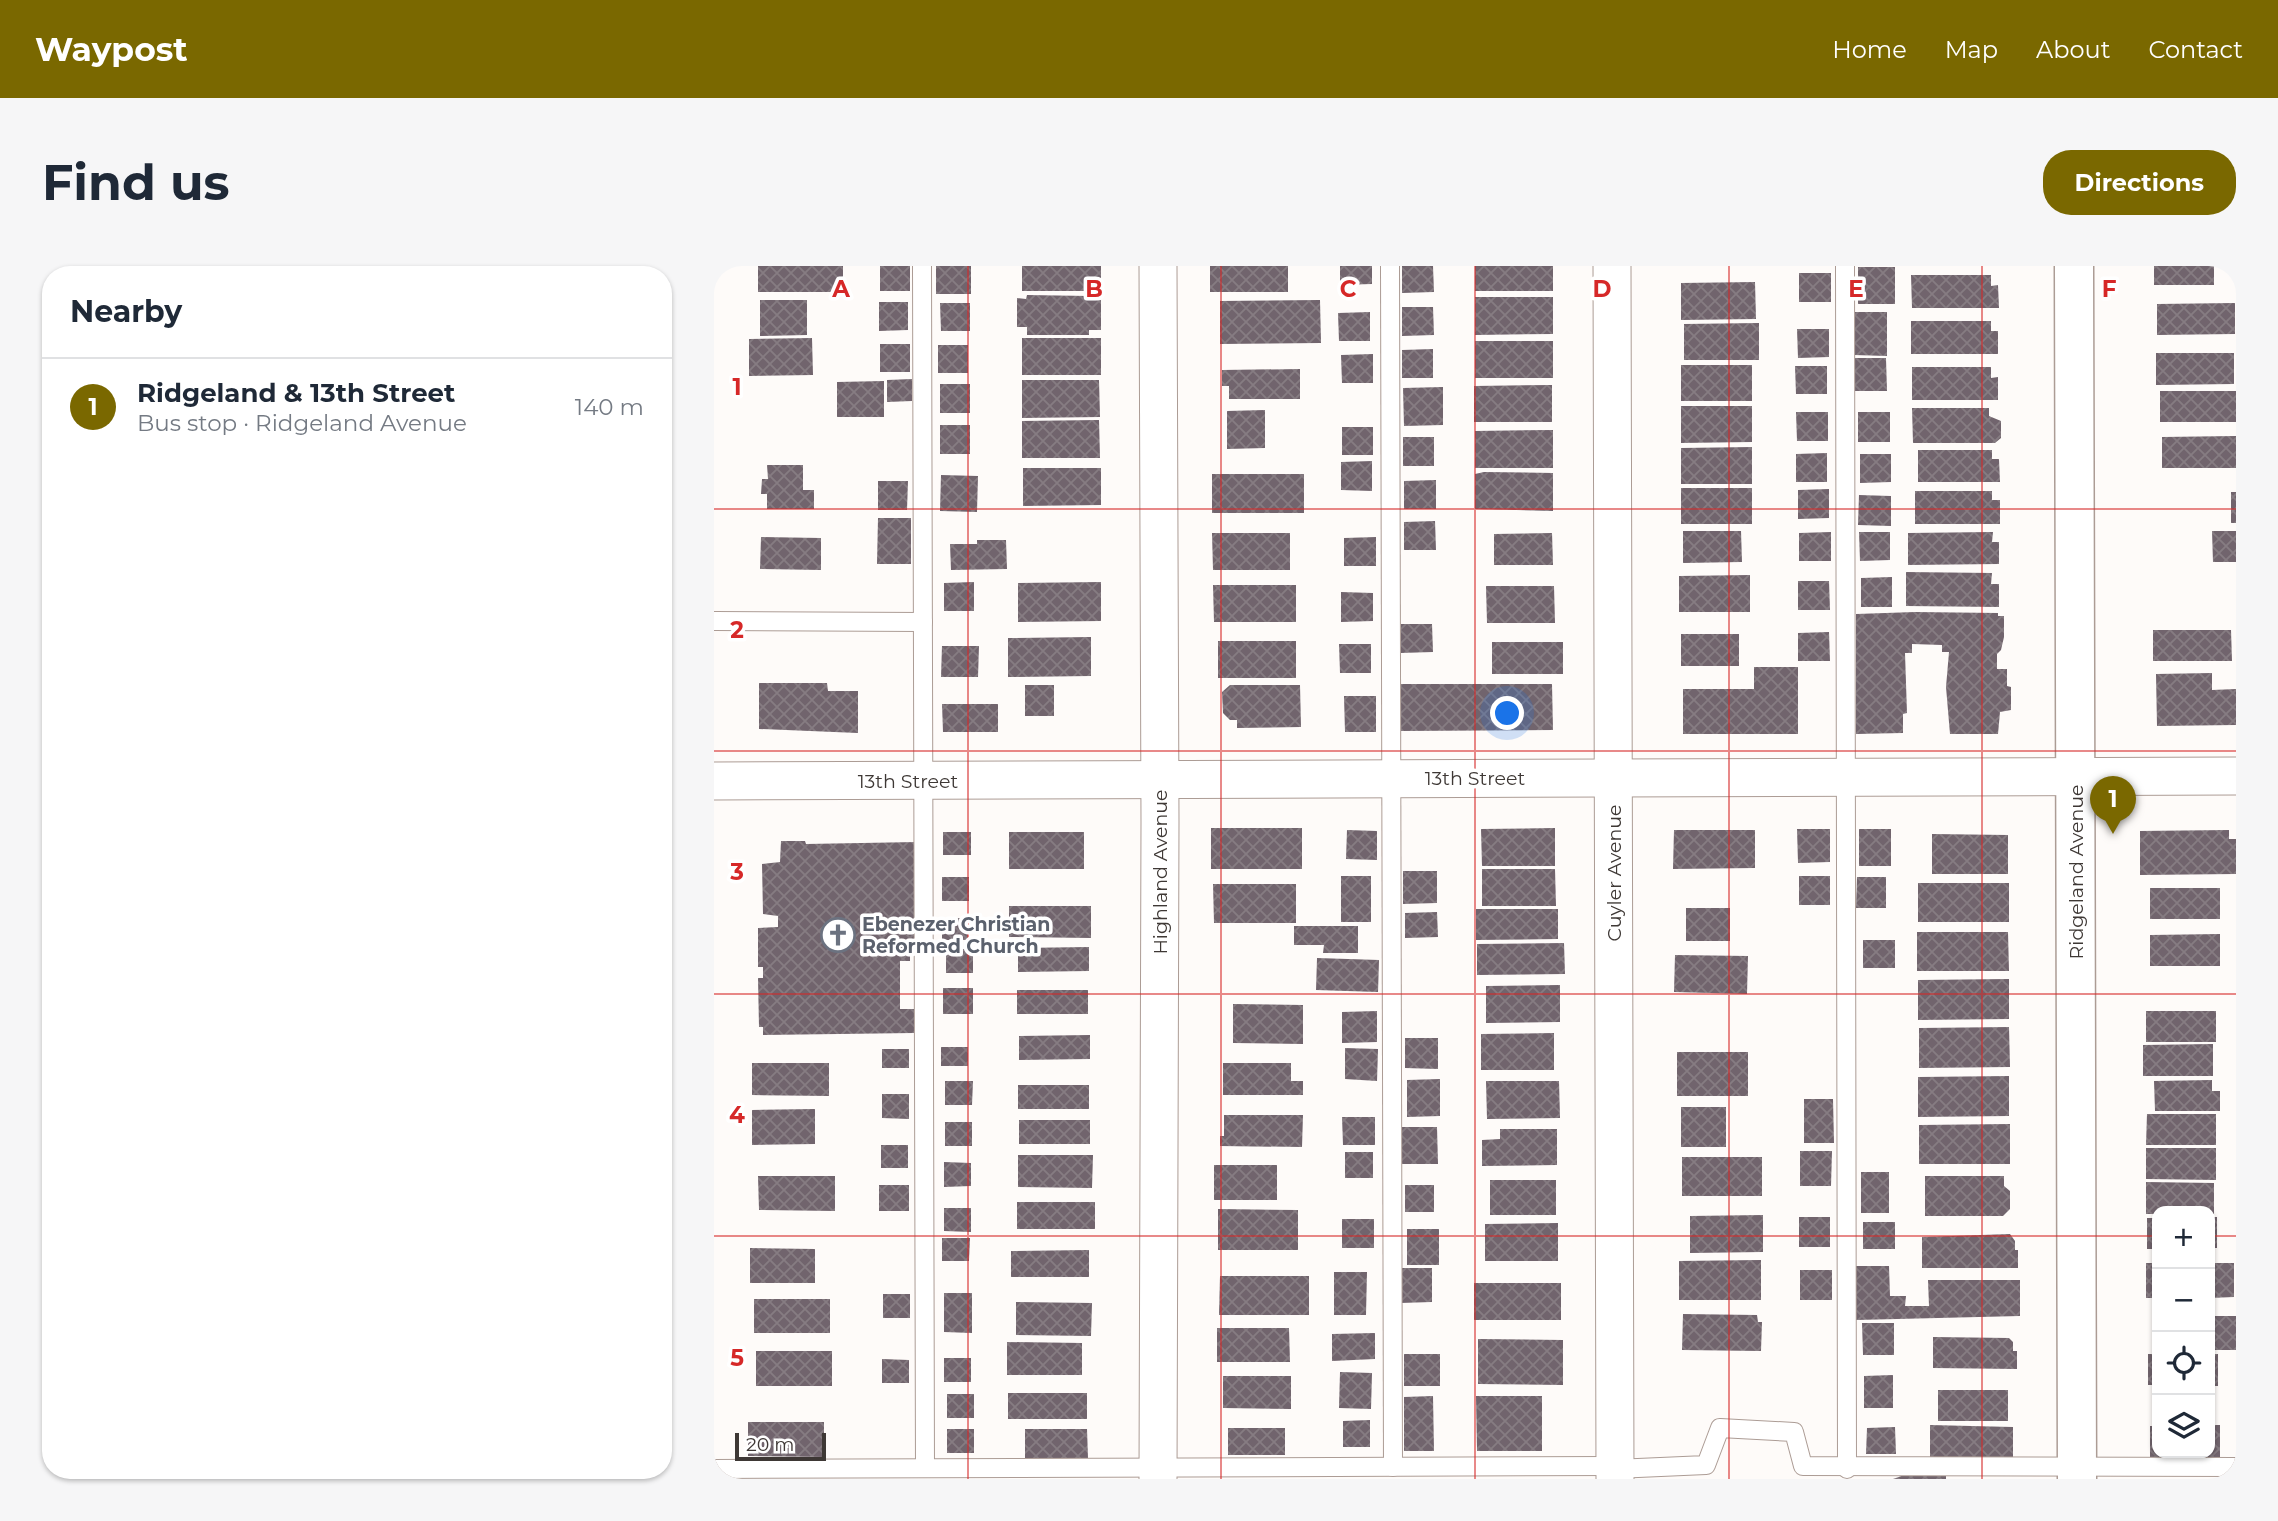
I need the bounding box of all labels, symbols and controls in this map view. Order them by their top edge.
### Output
text: Waypost [35,29,188,69]
text: Home [1832,35,1907,64]
text: Map [1945,35,1998,64]
text: About [2036,35,2110,64]
text: Contact [2148,35,2243,64]
button: Directions [2043,150,2236,215]
text: Find us [42,153,230,212]
text: A [831,275,850,303]
text: B [1085,275,1103,303]
text: C [1340,275,1357,303]
text: D [1593,275,1612,303]
text: E [1848,275,1864,303]
text: F [2102,275,2117,303]
text: Nearby [70,293,182,330]
text: 1 [732,373,742,401]
text: Ridgeland & 13th Street [137,377,455,409]
text: 1 [88,393,98,421]
text: 140 m [575,393,644,421]
text: Bus stop · Ridgeland Avenue [137,409,467,437]
text: 2 [730,616,744,644]
your location [1490,696,1524,730]
street label: 13th Street [1425,767,1526,790]
street label: 13th Street [858,770,959,793]
pin: 1 [2090,776,2136,834]
street label: Ridgeland Avenue [2065,785,2088,959]
street label: Highland Avenue [1149,789,1172,955]
street label: Cuyler Avenue [1603,804,1626,942]
text: 3 [729,858,744,886]
place label: Ebenezer Christian Reformed Church [862,913,1050,958]
church icon: Ebenezer Christian Reformed Church [819,916,857,954]
text: 4 [729,1101,745,1129]
map controls [2152,1206,2215,1458]
button: + [2152,1206,2215,1269]
button: − [2152,1269,2215,1332]
button: locate [2152,1332,2215,1395]
text: 5 [730,1344,744,1372]
button: layers [2152,1395,2215,1458]
scale bar [735,1430,826,1462]
text: 20 m [746,1433,794,1456]

